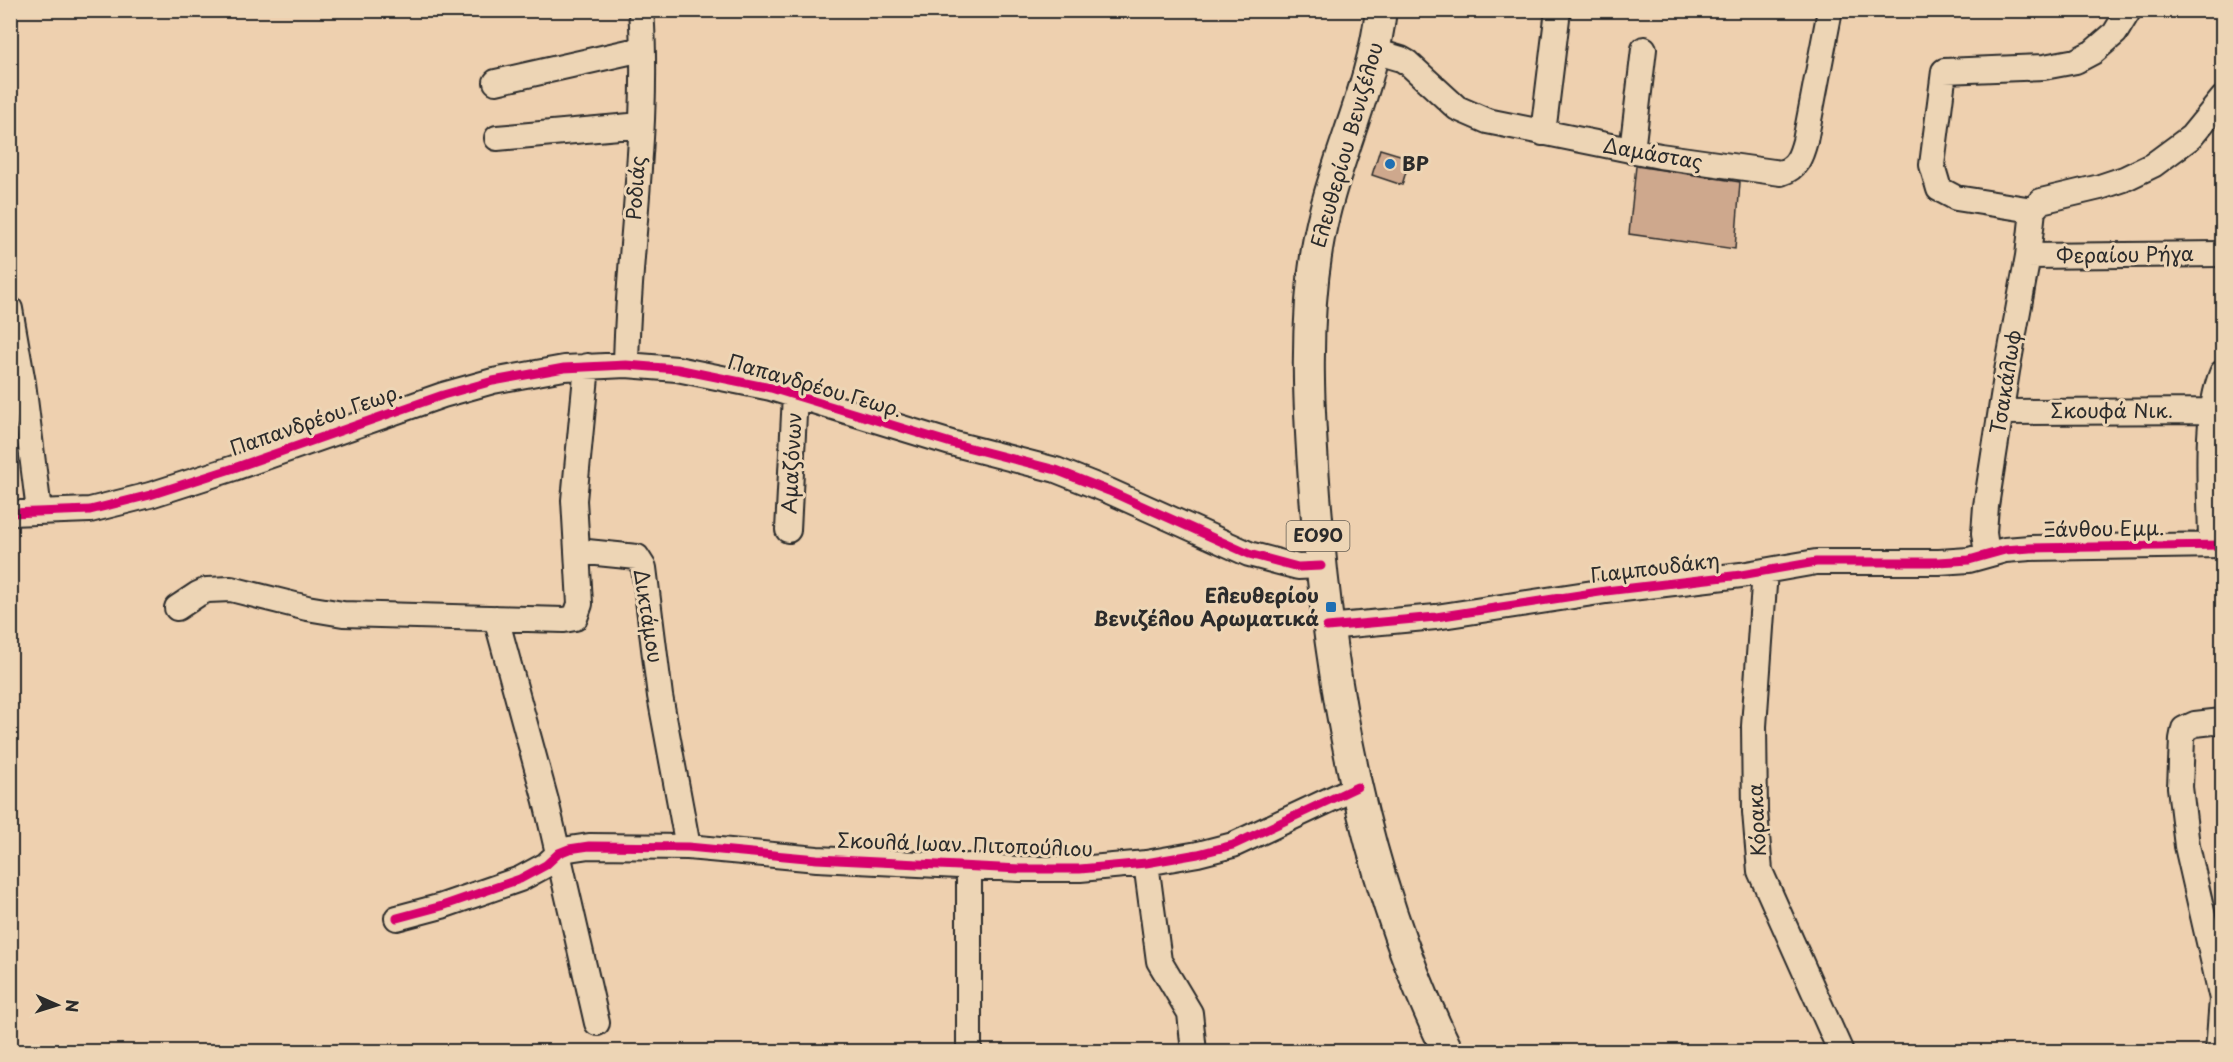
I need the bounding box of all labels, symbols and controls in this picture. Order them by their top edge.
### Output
street label: Ελευθερίου Βενιζέλου [1302,38,1390,251]
street label: Δαμάστας [1601,130,1705,177]
place label: BP [1402,148,1429,178]
street label: Ροδιάς [618,155,652,221]
marker: BP [1383,157,1397,171]
street label: Φεραίου Ρήγα [2056,238,2194,270]
street label: Τσακάλωφ [1982,327,2028,436]
street label: Παπανδρέου Γεωρ. [725,346,906,424]
street label: Παπανδρέου Γεωρ. [226,376,406,463]
street label: Σκουφά Νικ. [2051,395,2173,425]
street label: Αμαζόνων [773,411,809,515]
street label: Ξάνθου Εμμ. [2043,512,2165,544]
road number: ΕΟ90 [1286,521,1350,551]
street label: Γιαμπουδάκη [1589,544,1721,590]
street label: Δικτάμου [627,567,671,665]
place label: Ελευθερίου Βενιζέλου Αρωματικά [1094,580,1319,633]
marker: Ελευθερίου Βενιζέλου Αρωματικά [1324,600,1338,614]
street label: Κόρακα [1739,783,1773,858]
street label: Σκουλά Ιωαν. Πιτοπούλιου [837,825,1093,863]
north arrow [27,975,87,1035]
text: N [61,999,85,1013]

